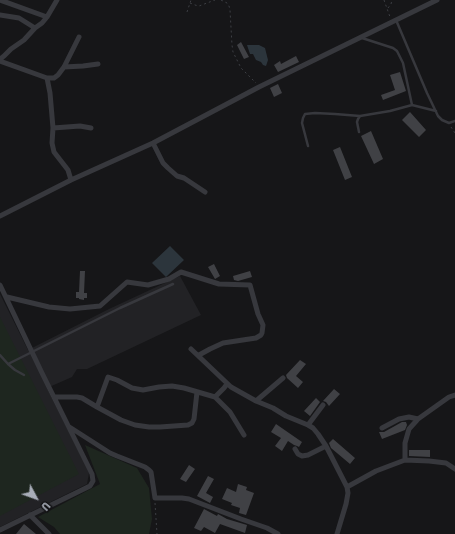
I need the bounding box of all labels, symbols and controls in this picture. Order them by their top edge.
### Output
north arrow [16,478,56,518]
text: U [37,499,54,514]

